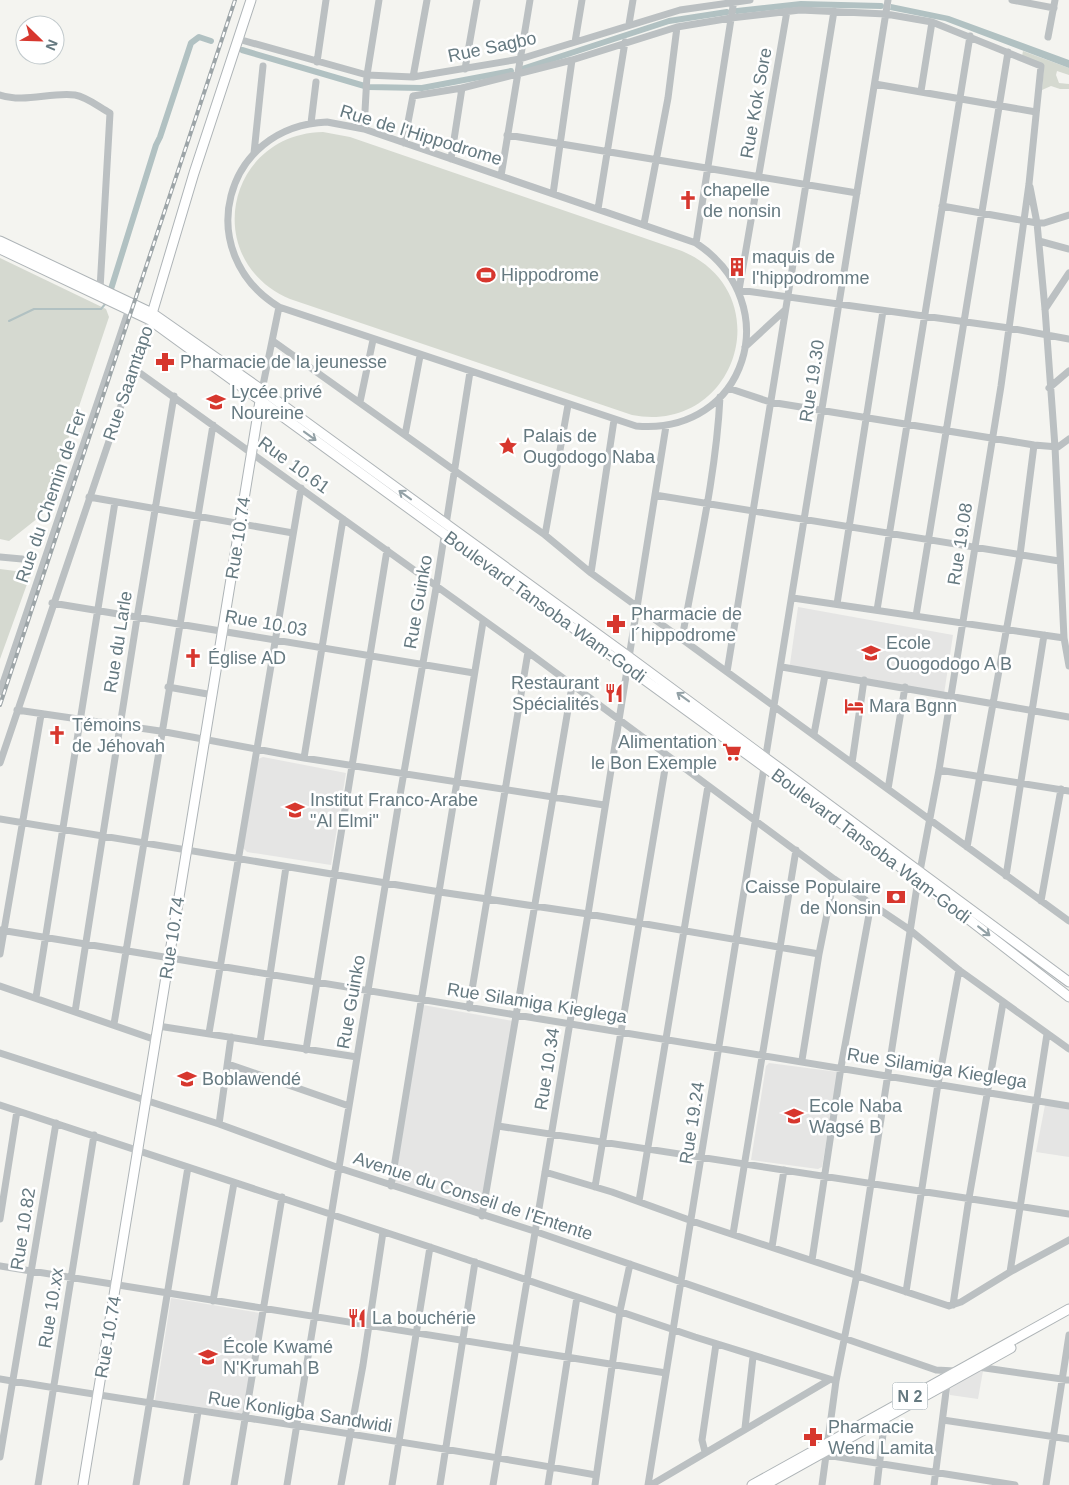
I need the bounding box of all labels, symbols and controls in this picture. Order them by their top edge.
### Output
north arrow [15,15,65,65]
street label: Rue Sagbo [446,28,538,66]
text: N [43,37,61,53]
street label: Rue Kok Sore [736,46,776,160]
street label: Rue de l'Hippodrome [337,101,505,169]
place label: chapelle de nonsin [703,180,781,221]
church icon: chapelle de nonsin [677,189,699,211]
place label: maquis de l'hippodromme [752,247,870,288]
building icon: maquis de l'hippodromme [726,256,748,278]
sports icon: Hippodrome [475,264,497,286]
place label: Hippodrome [501,265,599,285]
street label: Rue Saamtapo [99,323,157,443]
street label: Rue 19.30 [796,338,828,424]
pharmacy icon: Pharmacie de la jeunesse [154,351,176,373]
place label: Pharmacie de la jeunesse [180,352,387,372]
place label: Lycée privé Noureine [231,382,322,423]
school or university icon: Lycée privé Noureine [205,391,227,413]
street label: Rue du Chemin de Fer [12,407,90,585]
place label: Palais de Ougodogo Naba [523,426,656,467]
one-way arrow [303,431,317,441]
street label: Rue 10.61 [255,432,333,498]
place icon: Palais de Ougodogo Naba [497,435,519,457]
one-way arrow [398,490,412,500]
street label: Rue 10.74 [222,495,254,581]
street label: Rue 19.08 [944,501,976,587]
street label: Boulevard Tansoba Wam-Godi [440,527,650,687]
street label: Rue Guinko [400,553,436,651]
street label: Rue du Larle [100,590,136,694]
place label: Pharmacie de l´hippodrome [631,604,742,645]
street label: Rue 10.03 [223,606,309,640]
pharmacy icon: Pharmacie de l´hippodrome [605,613,627,635]
place label: Ecole Ouogodogo A B [886,633,1012,674]
school or university icon: Ecole Ouogodogo A B [860,642,882,664]
church icon: Église AD [182,647,204,669]
place label: Église AD [208,648,286,668]
place label: Restaurant Spécialités [511,673,599,714]
restaurant icon: Restaurant Spécialités [603,682,625,704]
one-way arrow [677,692,690,703]
hotel icon: Mara Bgnn [843,695,865,717]
place label: Mara Bgnn [869,696,957,716]
place label: Témoins de Jéhovah [72,715,165,756]
church icon: Témoins de Jéhovah [46,724,68,746]
place label: Alimentation le Bon Exemple [591,732,717,773]
supermarket icon: Alimentation le Bon Exemple [721,741,743,763]
street label: Boulevard Tansoba Wam-Godi [767,765,975,927]
place label: Institut Franco-Arabe "Al Elmi" [310,790,478,831]
school or university icon: Institut Franco-Arabe "Al Elmi" [284,799,306,821]
place label: Caisse Populaire de Nonsin [745,877,881,918]
bank icon: Caisse Populaire de Nonsin [885,886,907,908]
street label: Rue 10.74 [156,895,188,981]
one-way arrow [977,926,990,937]
street label: Rue Guinko [333,953,369,1051]
street label: Rue Silamiga Kieglega [446,979,629,1027]
street label: Rue 10.34 [531,1026,563,1112]
street label: Rue Silamiga Kieglega [846,1044,1029,1092]
school or university icon: Boblawendé [176,1068,198,1090]
place label: Boblawendé [202,1069,301,1089]
street label: Rue 19.24 [676,1080,708,1166]
place label: Ecole Naba Wagsé B [809,1096,903,1137]
school or university icon: Ecole Naba Wagsé B [783,1105,805,1127]
street label: Avenue du Conseil de l'Entente [351,1148,595,1244]
street label: Rue 10.82 [7,1186,39,1272]
street label: Rue 10.xx [35,1266,67,1350]
street label: Rue 10.74 [91,1294,125,1380]
restaurant icon: La bouchérie [346,1307,368,1329]
place label: La bouchérie [372,1308,476,1328]
place label: École Kwamé N'Krumah B [223,1337,333,1378]
school or university icon: École Kwamé N'Krumah B [197,1346,219,1368]
road number: N 2 [892,1382,928,1410]
street label: Rue Konligba Sandwidi [207,1388,393,1436]
place label: Pharmacie Wend Lamita [828,1417,935,1458]
pharmacy icon: Pharmacie Wend Lamita [802,1426,824,1448]

